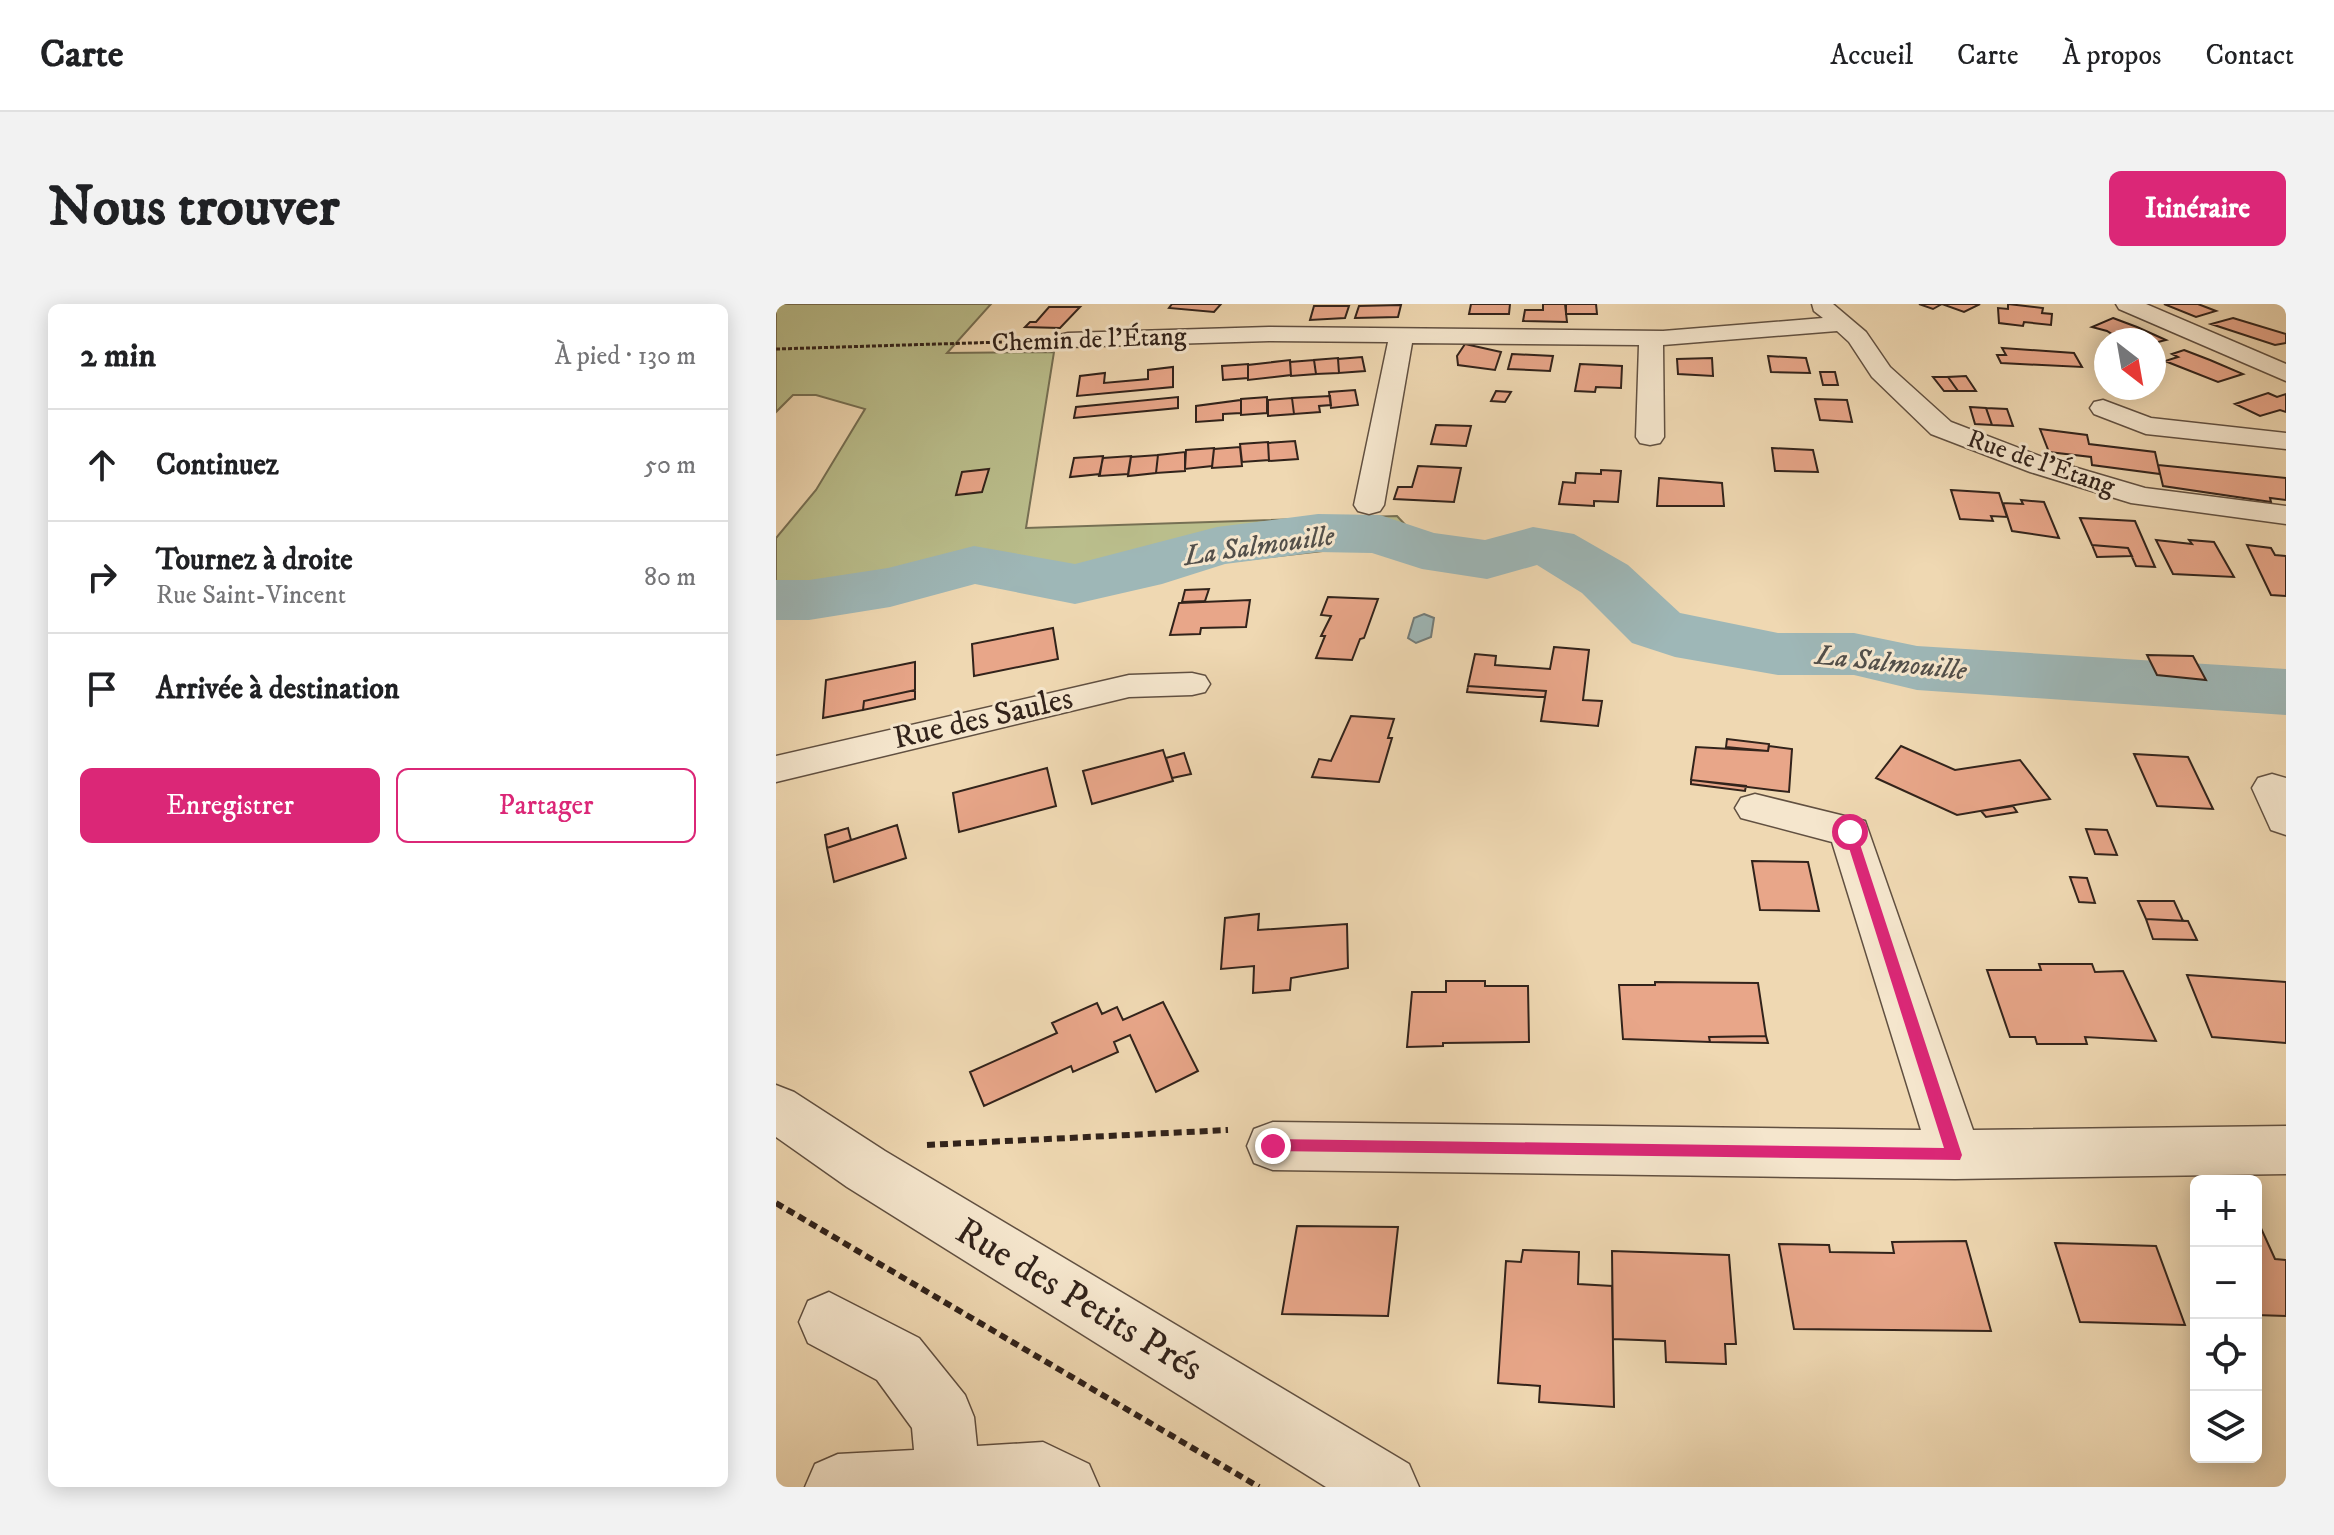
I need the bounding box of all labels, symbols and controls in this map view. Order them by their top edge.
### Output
text: Carte [40,31,123,79]
text: Accueil [1830,38,1913,73]
text: Carte [1957,38,2019,73]
text: À propos [2063,38,2161,73]
text: Contact [2205,38,2294,73]
button: Itinéraire [2109,171,2286,246]
text: Nous trouver [48,173,339,243]
street label: Chemin de l'Étang [991,320,1187,360]
north arrow [2094,328,2166,400]
text: 2 min [80,335,156,377]
text: À pied · 130 m [555,340,696,373]
street label: Rue de l'Étang [1963,422,2119,504]
icon: ahead [80,443,124,487]
text: Continuez [156,447,279,484]
text: 50 m [644,449,696,482]
water label: La Salmouille [1180,518,1338,574]
text: Tournez à droite [156,542,353,579]
icon: right [80,555,124,599]
text: 80 m [644,561,696,594]
text: Rue Saint-Vincent [156,579,346,612]
water label: La Salmouille [1812,637,1970,688]
icon: arrive [80,667,124,711]
text: Arrivée à destination [156,671,400,708]
street label: Rue des Saules [889,679,1077,759]
button: Enregistrer [80,768,380,843]
button: Partager [396,768,696,843]
route start [1832,814,1868,850]
route end [1255,1128,1291,1164]
map controls [2190,1175,2262,1463]
button: + [2190,1175,2262,1247]
street label: Rue des Petits Prés [947,1207,1211,1393]
button: − [2190,1247,2262,1319]
button: locate [2190,1319,2262,1391]
button: layers [2190,1391,2262,1463]

